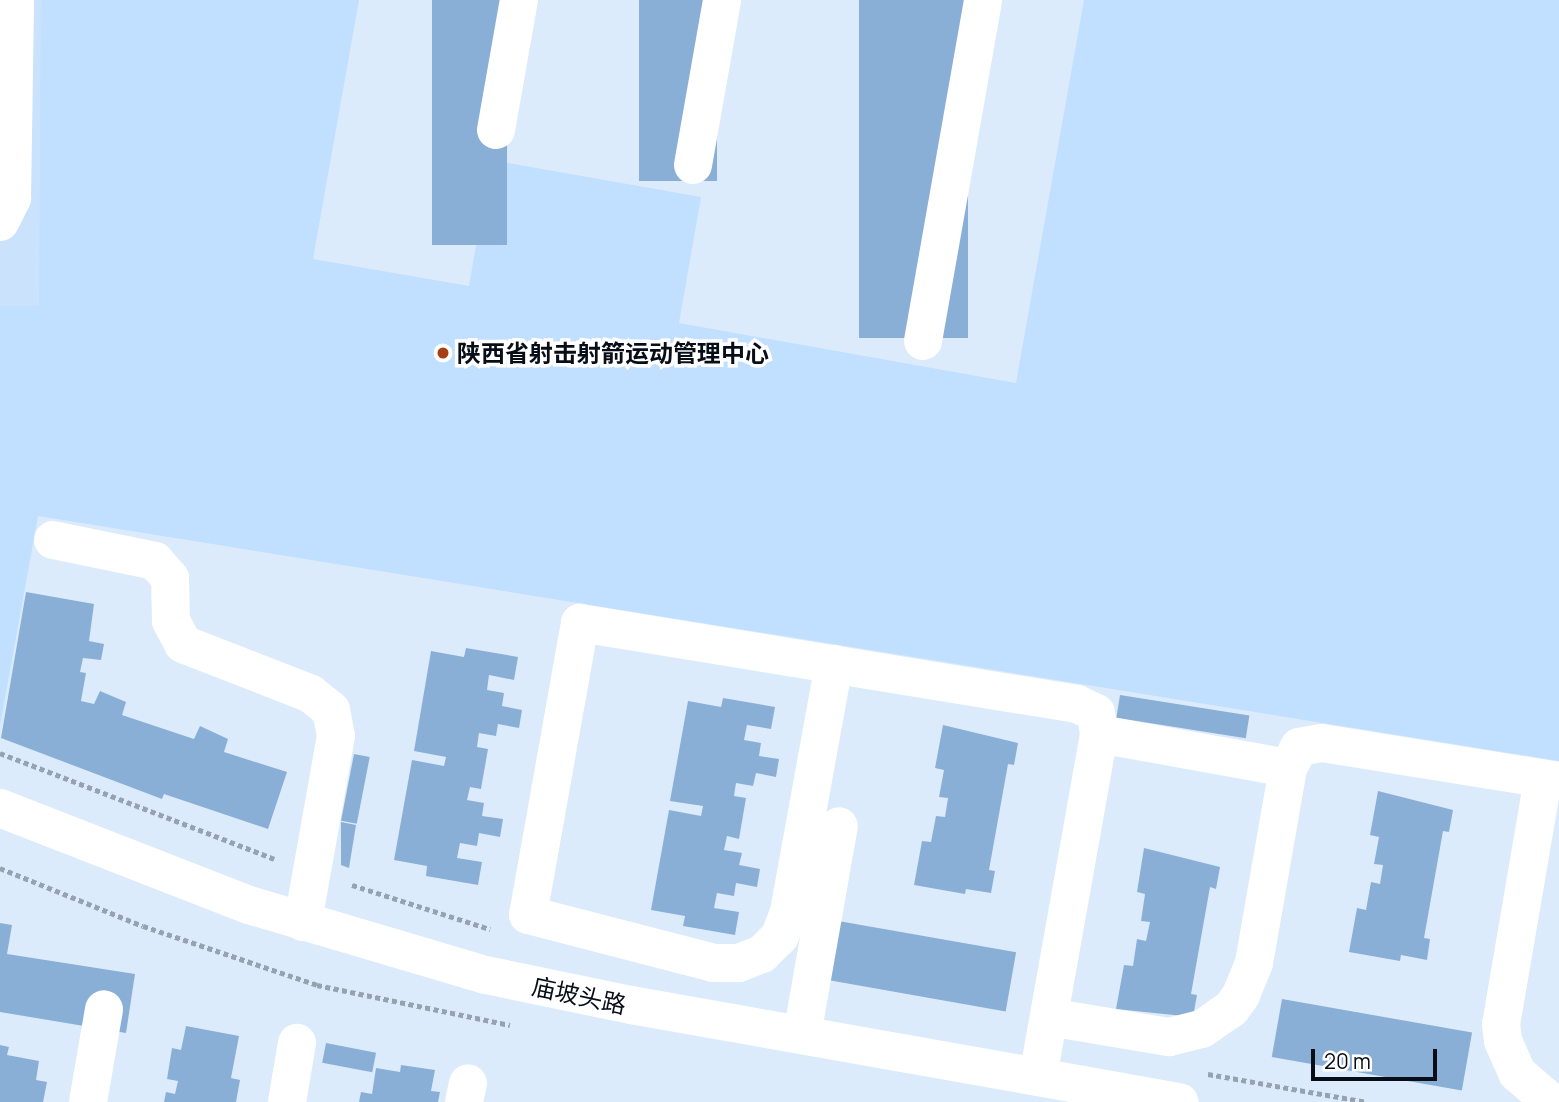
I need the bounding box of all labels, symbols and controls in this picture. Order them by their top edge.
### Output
place label: 陕西省射击射箭运动管理中心 [457,339,769,367]
marker: 陕西省射击射箭运动管理中心 [435,345,451,361]
street label: 庙坡头路 [529,971,629,1019]
scale bar [1314,1036,1440,1080]
text: 20 m [1324,1047,1371,1075]

